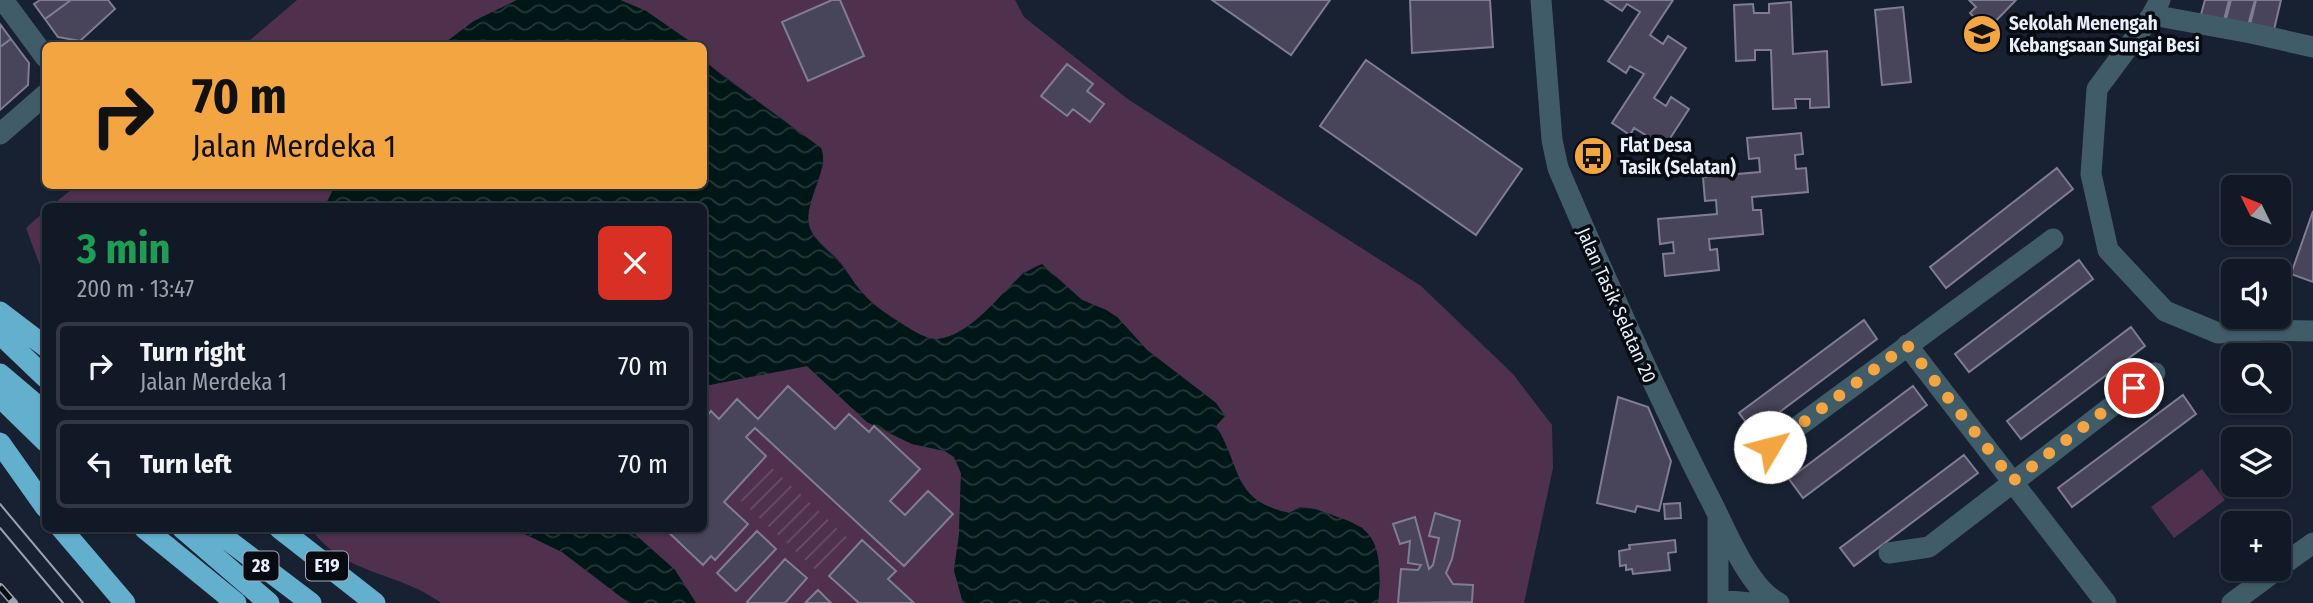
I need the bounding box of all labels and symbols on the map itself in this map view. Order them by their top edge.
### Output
place label: Sekolah Menengah Kebangsaan Sungai Besi [2009,12,2200,57]
school or university icon: Sekolah Menengah Kebangsaan Sungai Besi [1961,13,2003,55]
place label: Flat Desa Tasik (Selatan) [1620,134,1736,179]
bus stop icon: Flat Desa Tasik (Selatan) [1572,135,1614,177]
north arrow [2221,175,2291,245]
street label: Jalan Tasik Selatan 20 [1572,224,1661,386]
pin [2104,358,2164,418]
position arrow [1733,410,1807,484]
road number: 28 [244,552,278,580]
road number: E19 [306,552,348,580]

